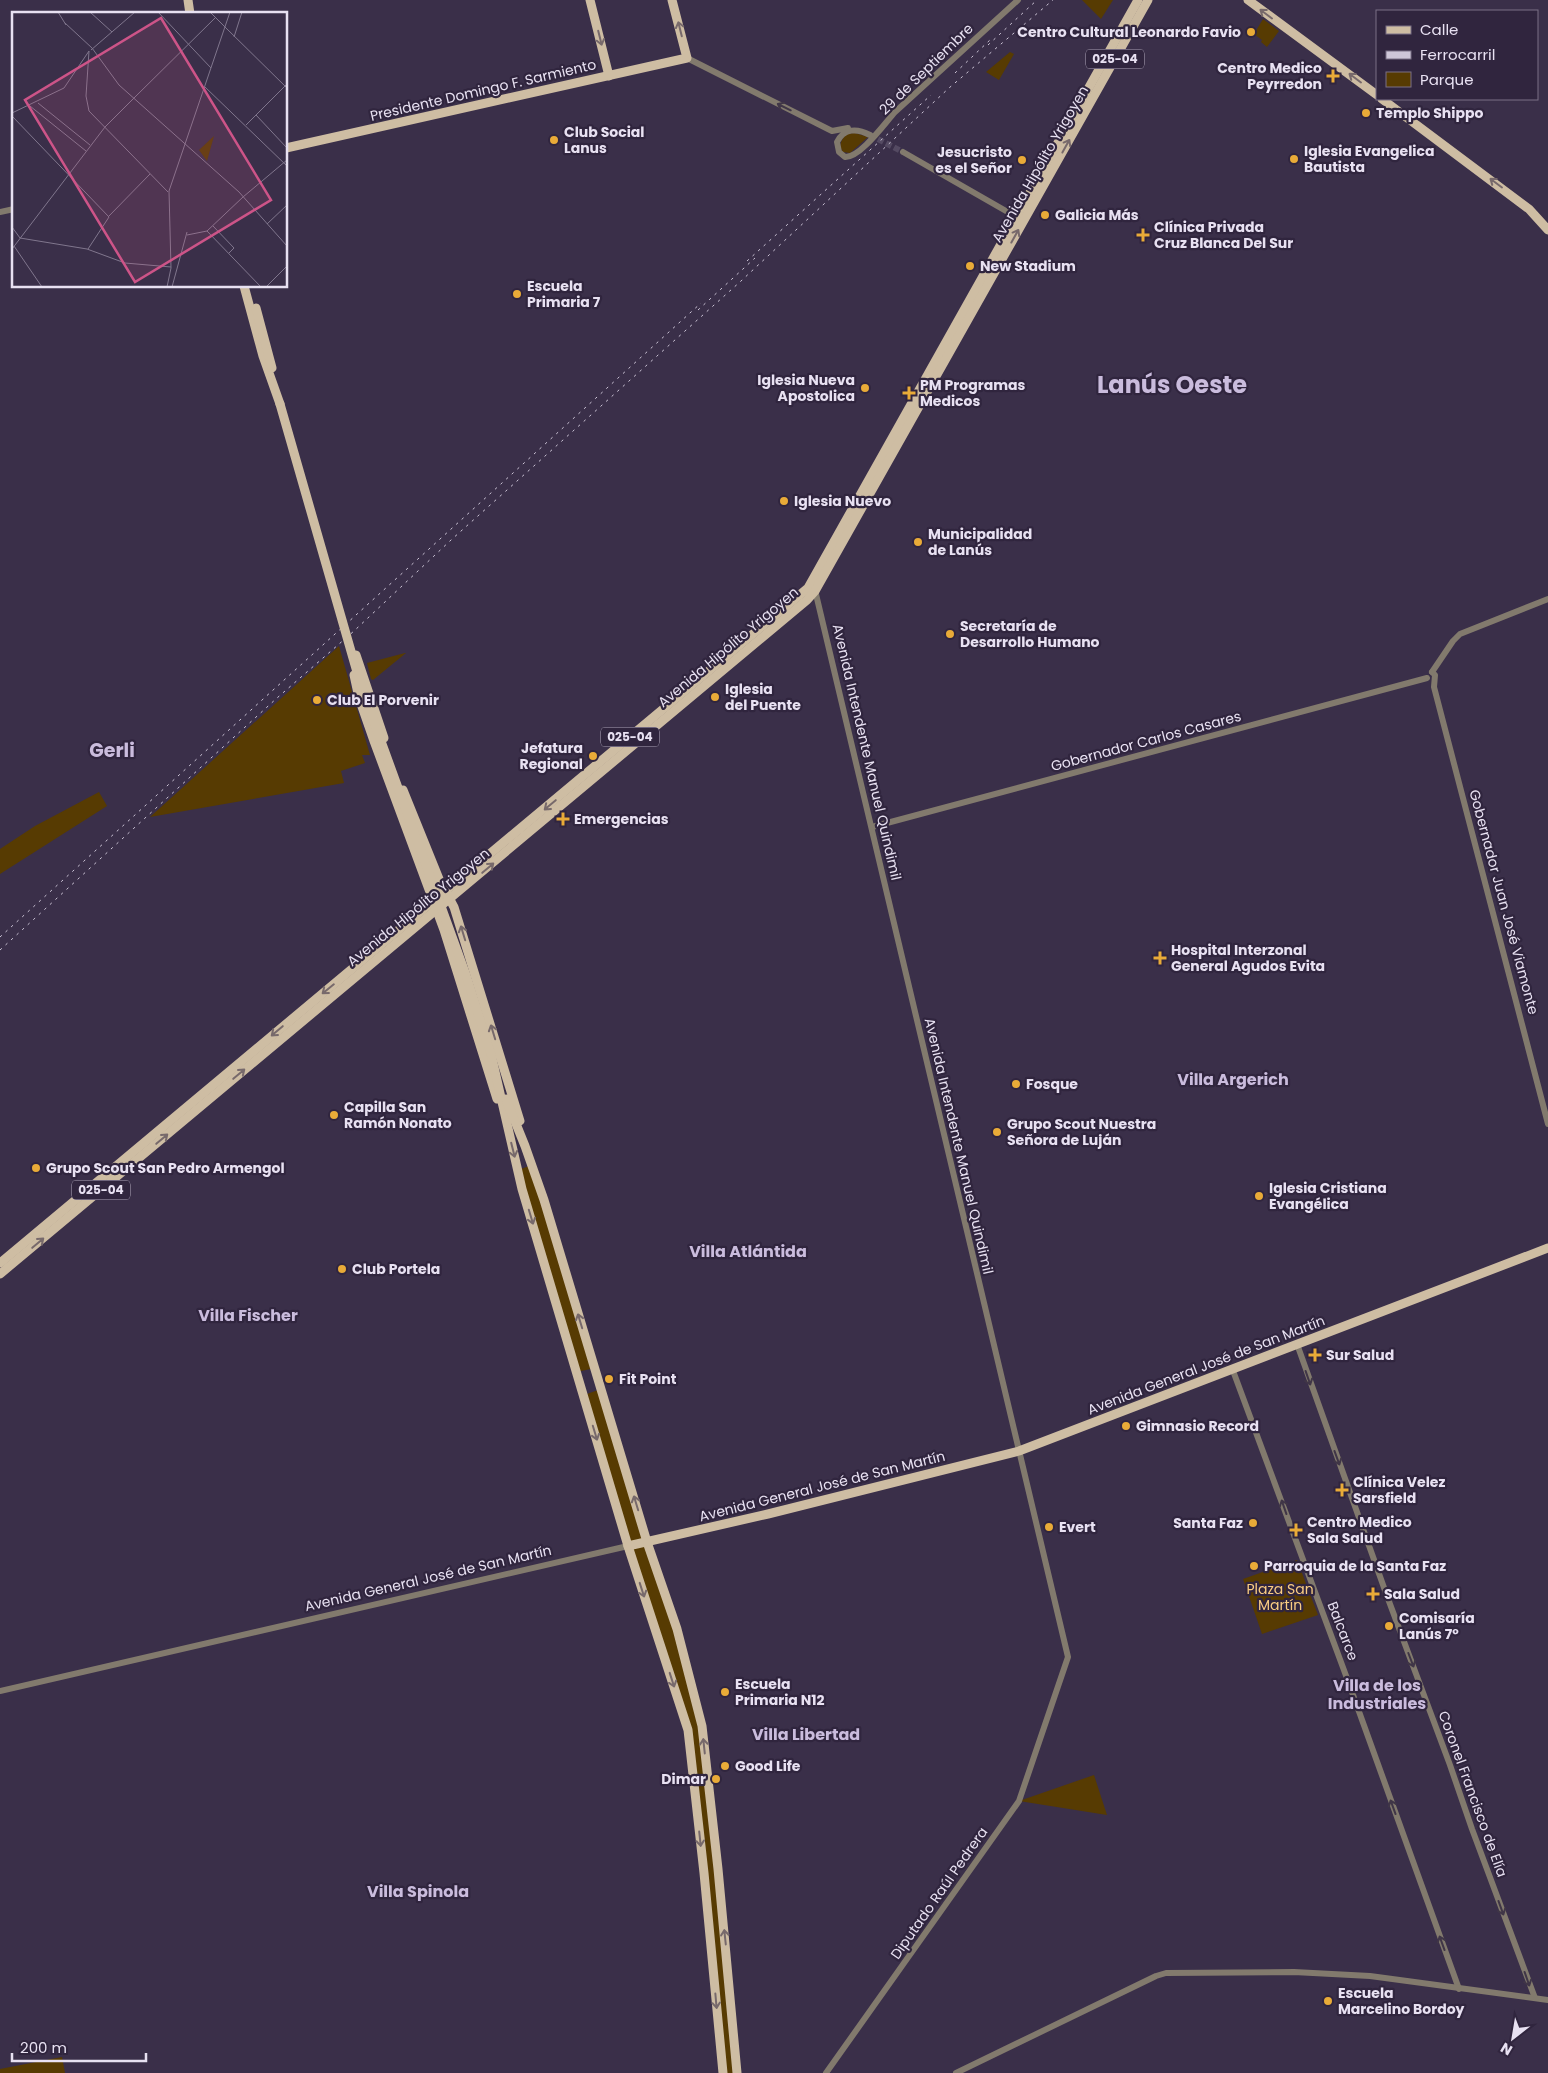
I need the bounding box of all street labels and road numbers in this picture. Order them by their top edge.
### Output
street label: 29 de Septiembre [875,19,978,119]
road number: 025-04 [1086,50,1144,68]
street label: Presidente Domingo F. Sarmiento [368,54,598,126]
street label: Avenida Hipólito Yrigoyen [987,82,1093,246]
street label: Avenida Hipólito Yrigoyen [653,582,803,712]
street label: Avenida Intendente Manuel Quindimil [828,622,906,882]
street label: Gobernador Carlos Casares [1049,706,1243,776]
road number: 025-04 [601,728,659,746]
street label: Gobernador Juan José Viamonte [1464,787,1544,1017]
street label: Avenida Hipólito Yrigoyen [343,843,493,971]
street label: Avenida Intendente Manuel Quindimil [920,1016,998,1276]
road number: 025-04 [72,1180,130,1200]
street label: Avenida General José de San Martín [1084,1310,1328,1420]
street label: Avenida General José de San Martín [697,1446,947,1526]
street label: Avenida General José de San Martín [303,1540,553,1616]
street label: Balcarce [1323,1599,1364,1664]
street label: Coronel Francisco de Elía [1434,1708,1512,1880]
street label: Diputado Raúl Pedrera [886,1823,992,1963]

